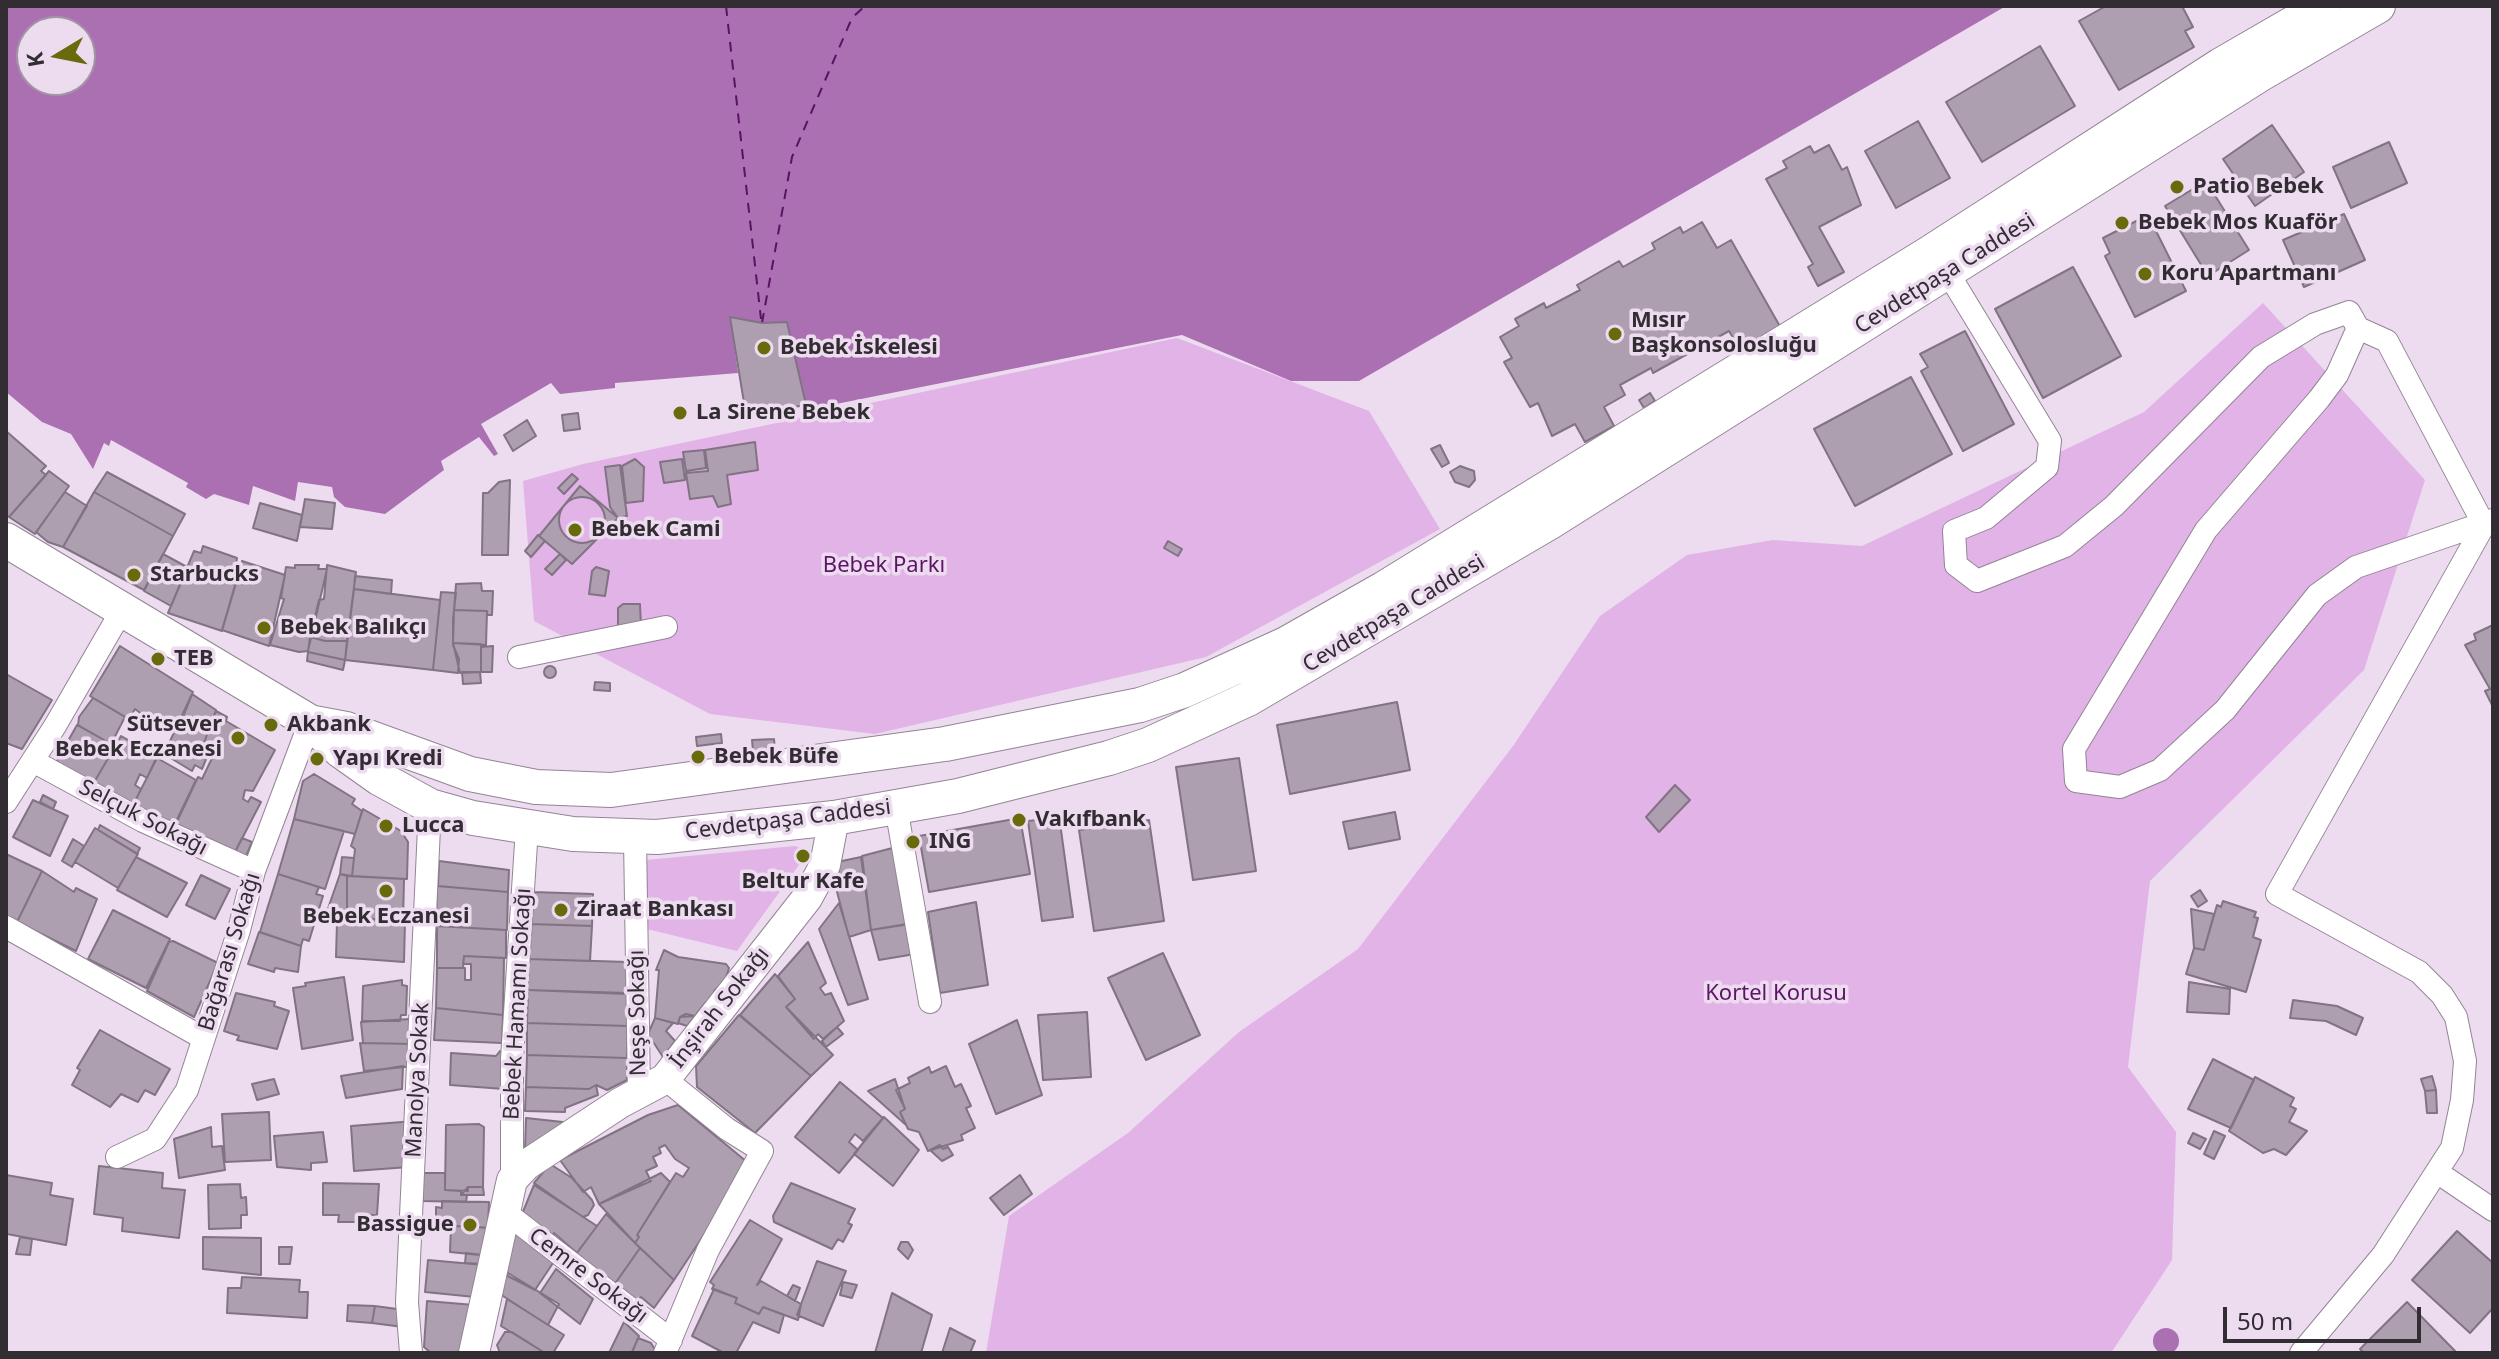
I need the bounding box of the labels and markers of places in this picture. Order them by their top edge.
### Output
place label: Patio Bebek [2193,174,2324,200]
marker: Patio Bebek [2168,178,2186,196]
place label: Bebek Mos Kuaför [2138,210,2338,236]
marker: Bebek Mos Kuaför [2113,214,2131,232]
place label: Koru Apartmanı [2161,261,2336,287]
marker: Koru Apartmanı [2136,265,2154,283]
place label: Mısır Başkonsolosluğu [1631,308,1817,360]
marker: Mısır Başkonsolosluğu [1606,325,1624,343]
place label: Bebek İskelesi [780,335,938,361]
marker: Bebek İskelesi [755,339,773,357]
place label: La Sirene Bebek [696,400,870,426]
marker: La Sirene Bebek [671,404,689,422]
place label: Bebek Cami [591,517,720,543]
marker: Bebek Cami [566,521,584,539]
place label: Starbucks [150,562,259,588]
marker: Starbucks [125,566,143,584]
place label: Bebek Balıkçı [280,615,427,641]
marker: Bebek Balıkçı [255,619,273,637]
place label: TEB [174,646,214,672]
marker: TEB [149,650,167,668]
place label: Sütsever Bebek Eczanesi [55,712,222,764]
place label: Akbank [287,712,371,738]
marker: Akbank [262,716,280,734]
marker: Sütsever Bebek Eczanesi [229,729,247,747]
place label: Bebek Büfe [714,744,839,770]
place label: Yapı Kredi [333,746,443,772]
marker: Bebek Büfe [689,748,707,766]
marker: Yapı Kredi [308,750,326,768]
place label: Vakıfbank [1035,807,1146,833]
marker: Vakıfbank [1010,811,1028,829]
place label: Lucca [402,813,464,839]
marker: Lucca [377,817,395,835]
place label: ING [929,829,971,855]
marker: ING [904,833,922,851]
marker: Beltur Kafe [794,847,812,865]
place label: Beltur Kafe [741,869,865,895]
marker: Bebek Eczanesi [377,882,395,900]
place label: Ziraat Bankası [577,897,734,923]
marker: Ziraat Bankası [552,901,570,919]
place label: Bebek Eczanesi [303,904,469,930]
place label: Bassigue [356,1212,454,1238]
marker: Bassigue [461,1216,479,1234]

